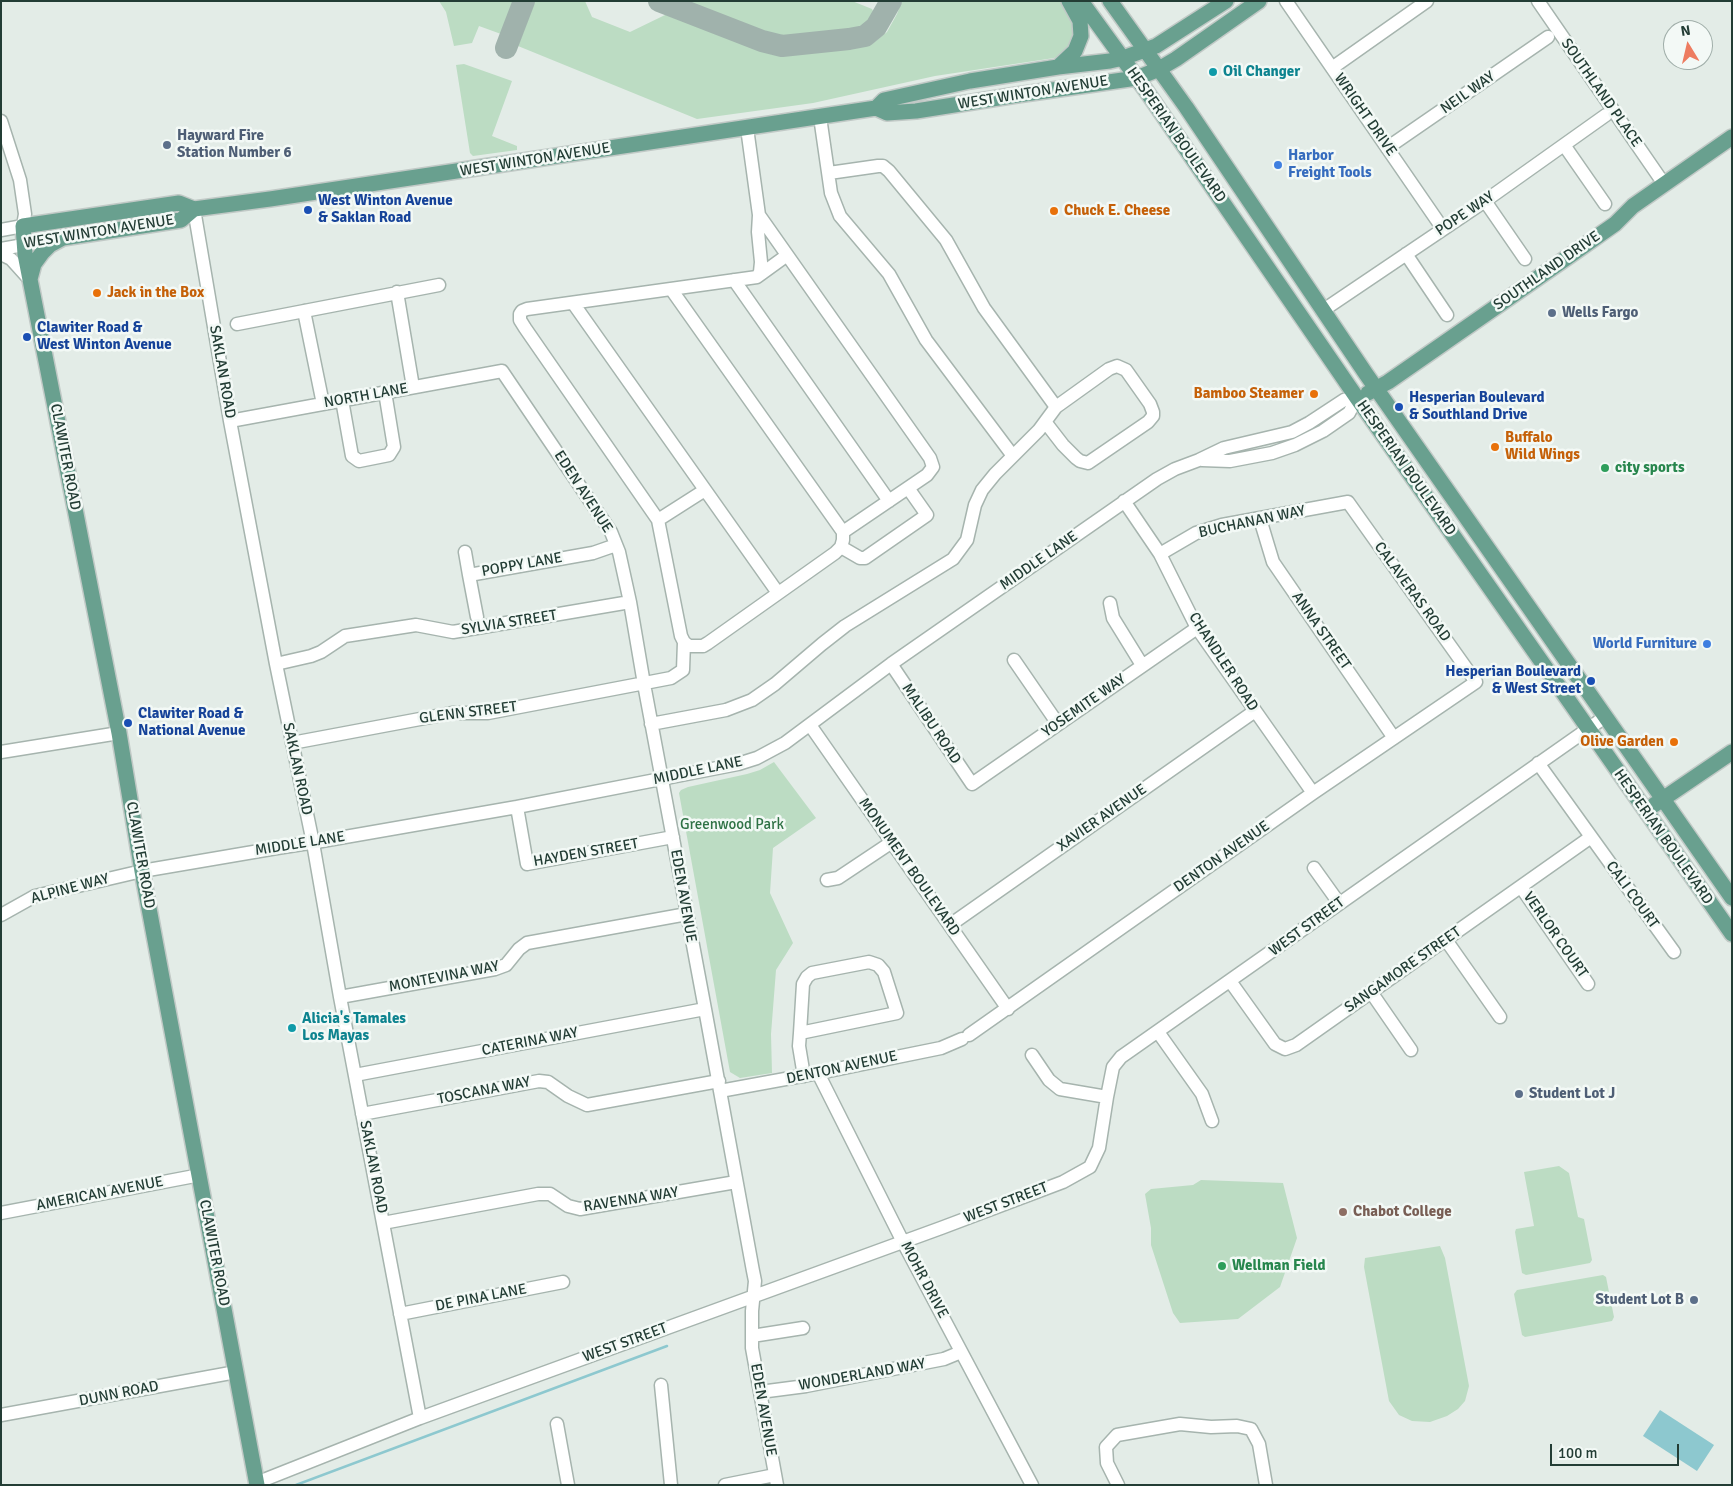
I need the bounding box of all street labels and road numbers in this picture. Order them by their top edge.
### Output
street label: SOUTHLAND PLACE [1557,35,1645,151]
street label: HESPERIAN BOULEVARD [1123,64,1229,206]
street label: NEIL WAY [1437,68,1499,118]
street label: WRIGHT DRIVE [1330,70,1400,160]
street label: WEST WINTON AVENUE [957,72,1109,114]
street label: WEST WINTON AVENUE [459,139,611,181]
street label: POPE WAY [1432,188,1498,240]
street label: WEST WINTON AVENUE [23,211,175,253]
street label: SOUTHLAND DRIVE [1490,227,1604,315]
street label: SAKLAN ROAD [205,324,239,420]
street label: NORTH LANE [322,380,410,412]
street label: HESPERIAN BOULEVARD [1353,397,1459,539]
street label: CLAWITER ROAD [46,402,84,512]
street label: EDEN AVENUE [550,448,616,536]
street label: BUCHANAN WAY [1197,502,1307,542]
street label: MIDDLE LANE [997,528,1081,594]
street label: CALAVERAS ROAD [1370,539,1454,645]
street label: POPPY LANE [480,549,564,581]
street label: ANNA STREET [1288,589,1354,673]
street label: SYLVIA STREET [460,607,558,639]
street label: CHANDLER ROAD [1184,609,1262,715]
street label: YOSEMITE WAY [1039,671,1129,741]
street label: MALIBU ROAD [898,680,964,768]
street label: GLENN STREET [418,698,518,728]
street label: SAKLAN ROAD [278,721,316,817]
street label: MIDDLE LANE [652,753,744,789]
street label: HESPERIAN BOULEVARD [1610,766,1716,908]
street label: XAVIER AVENUE [1054,780,1150,856]
street label: MONUMENT BOULEVARD [854,794,964,940]
street label: CLAWITER ROAD [122,800,158,910]
street label: DENTON AVENUE [1171,817,1273,897]
street label: MIDDLE LANE [254,828,346,860]
street label: HAYDEN STREET [532,835,640,871]
street label: EDEN AVENUE [666,848,700,944]
street label: CALI COURT [1602,858,1662,932]
street label: ALPINE WAY [29,870,111,908]
street label: VERLOR COURT [1519,889,1591,981]
street label: WEST STREET [1266,894,1348,960]
street label: SANGAMORE STREET [1341,923,1465,1017]
street label: MONTEVINA WAY [387,957,501,997]
street label: CATERINA WAY [480,1024,580,1060]
street label: DENTON AVENUE [785,1047,899,1089]
street label: TOSCANA WAY [436,1073,532,1109]
street label: SAKLAN ROAD [355,1119,391,1215]
street label: AMERICAN AVENUE [35,1173,165,1215]
street label: WEST STREET [961,1179,1051,1227]
street label: RAVENNA WAY [582,1184,680,1216]
street label: CLAWITER ROAD [195,1198,233,1308]
street label: MOHR DRIVE [896,1238,952,1322]
street label: DE PINA LANE [434,1280,528,1316]
street label: WEST STREET [580,1319,670,1367]
street label: WONDERLAND WAY [797,1355,927,1395]
street label: EDEN AVENUE [746,1362,780,1458]
street label: DUNN ROAD [78,1377,160,1411]

